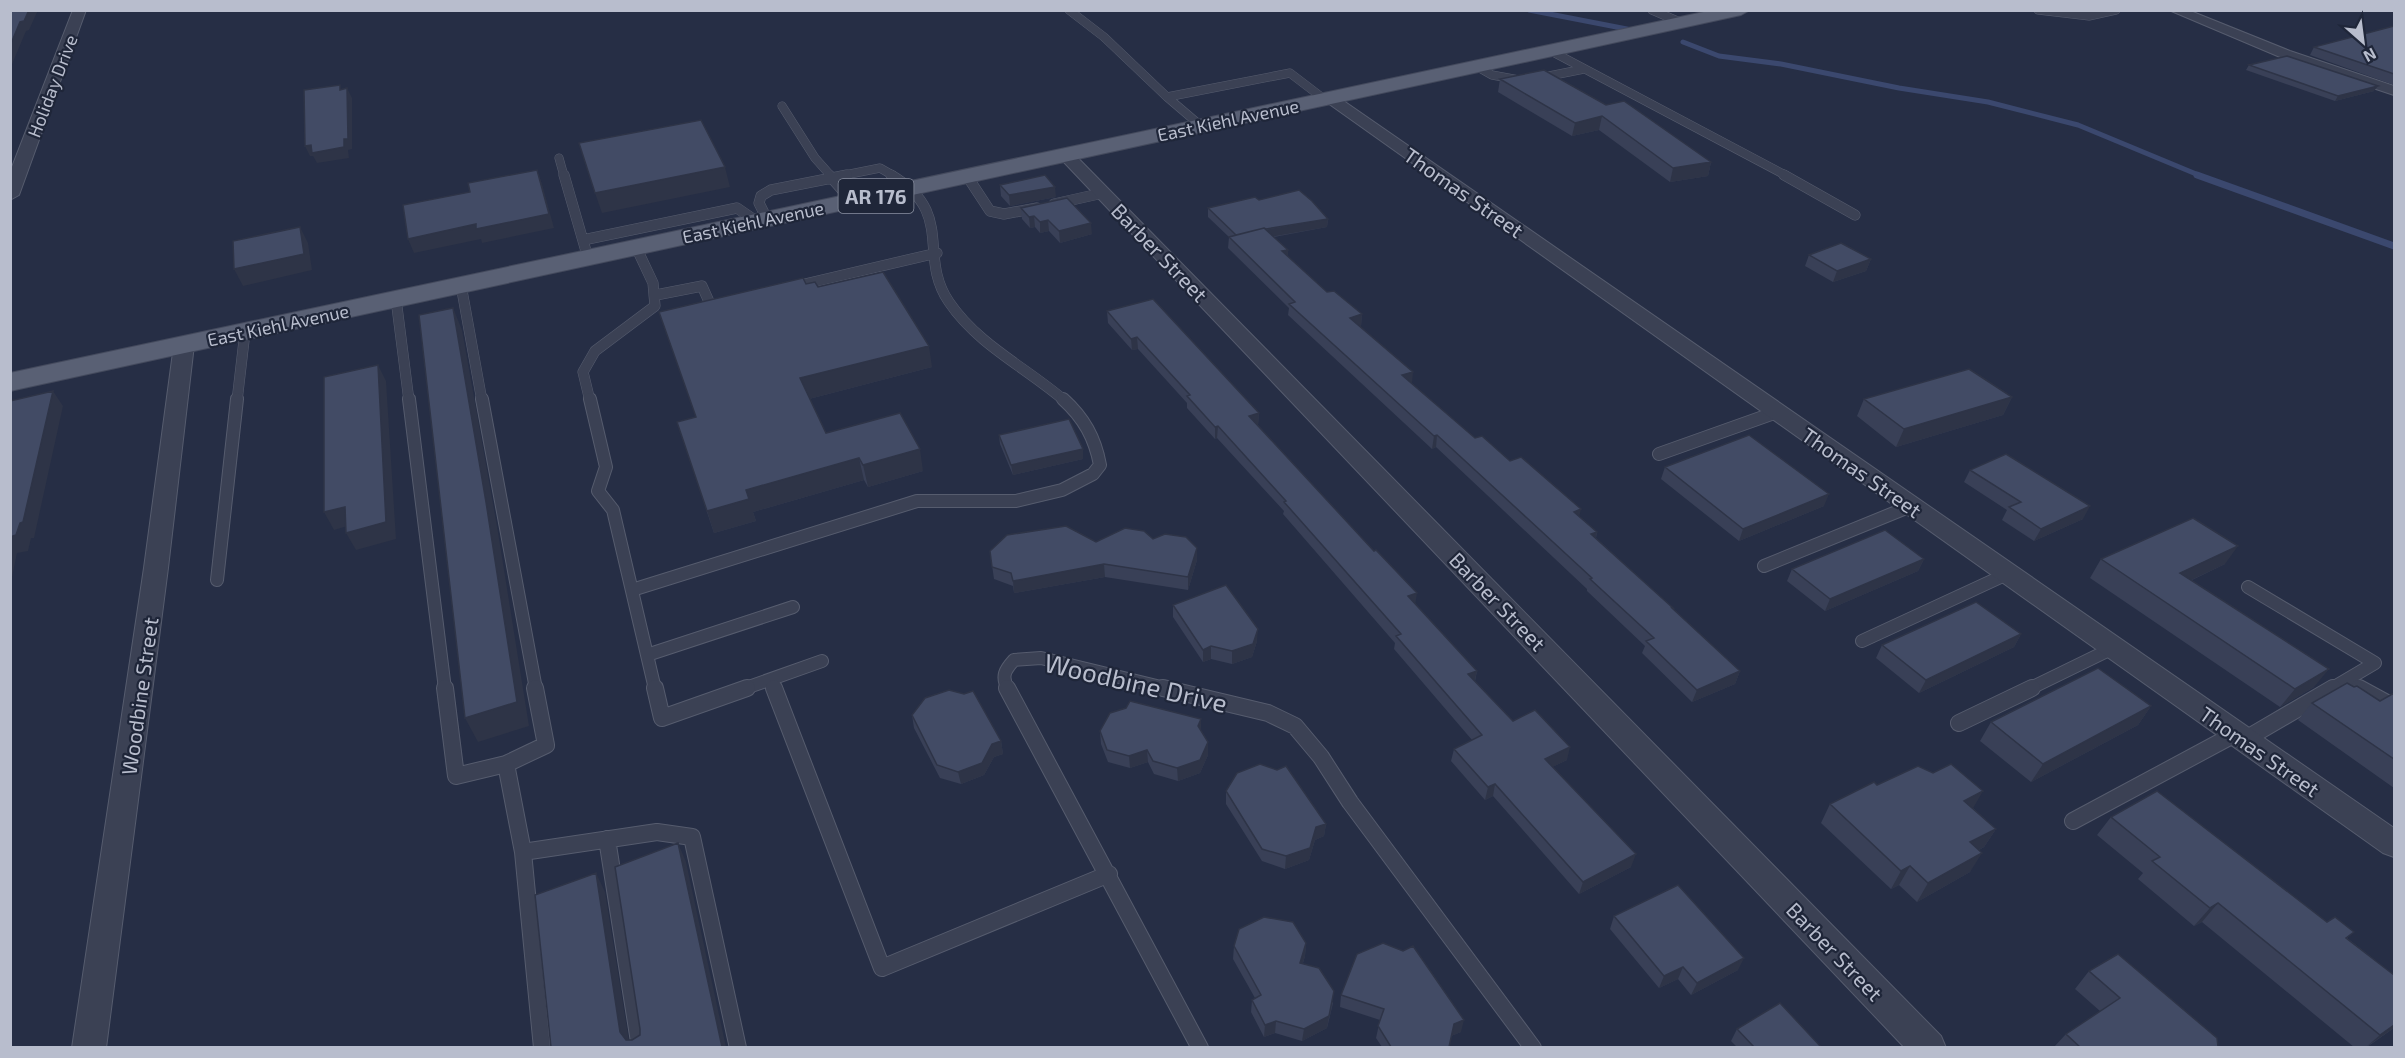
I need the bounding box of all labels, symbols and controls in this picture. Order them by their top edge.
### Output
north arrow [2333,12,2393,72]
street label: Holiday Drive [22,32,82,140]
text: N [2361,45,2380,67]
street label: East Kiehl Avenue [1155,94,1301,146]
street label: Thomas Street [1400,142,1528,242]
road number: AR 176 [838,179,914,213]
street label: East Kiehl Avenue [680,196,826,248]
street label: Barber Street [1107,198,1213,306]
street label: East Kiehl Avenue [205,299,351,351]
street label: Thomas Street [1798,422,1926,522]
street label: Barber Street [1445,547,1551,655]
street label: Woodbine Street [116,615,162,777]
street label: Woodbine Drive [1042,646,1230,718]
street label: Thomas Street [2196,701,2324,801]
street label: Barber Street [1782,897,1888,1005]

